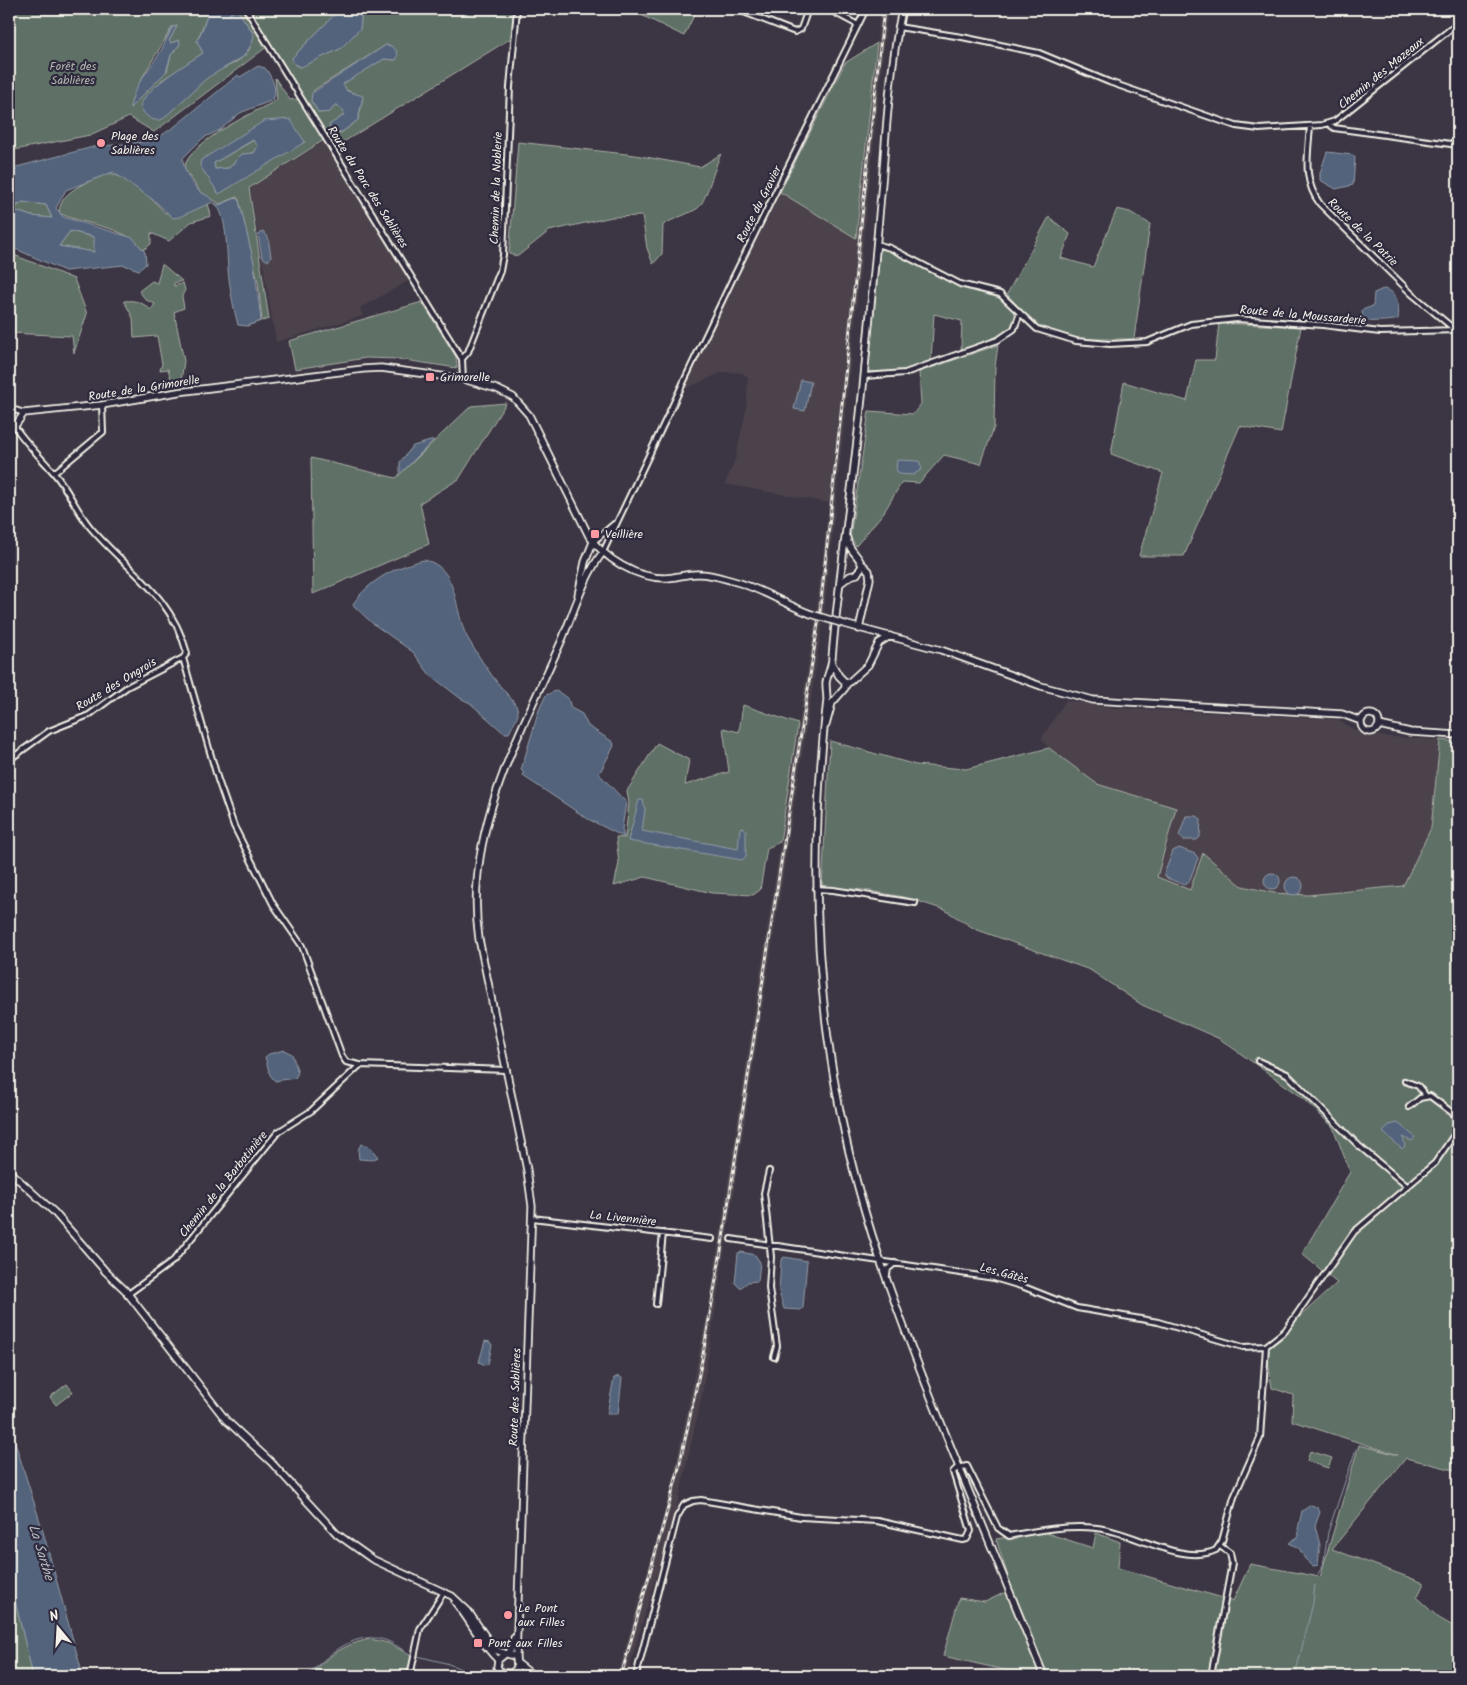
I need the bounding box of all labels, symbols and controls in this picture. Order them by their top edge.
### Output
street label: Chemin des Mazeaux [1334,32,1429,114]
park label: Forêt des Sablières [50,57,96,90]
street label: Route du Parc des Sablières [322,122,413,252]
place label: Plage des Sablières [111,127,159,160]
street label: Chemin de la Noblerie [485,131,508,245]
marker: Plage des Sablières [95,137,107,149]
street label: Route du Gravier [732,162,787,246]
street label: Route de la Patrie [1323,194,1403,271]
street label: Route de la Moussarderie [1239,301,1368,331]
place label: Grimorelle [440,368,490,387]
street label: Route de la Grimorelle [87,370,202,407]
marker: Grimorelle [424,371,436,383]
place label: Veillière [605,525,644,544]
marker: Veillière [589,528,601,540]
street label: Route des Ongrois [72,653,160,716]
street label: Chemin de la Barbotinière [174,1126,273,1242]
street label: La Livennière [589,1206,658,1232]
street label: Les Gâtès [977,1258,1030,1289]
street label: Route des Sablières [504,1348,527,1446]
water label: La Sarthe [22,1521,60,1585]
place label: Le Pont aux Filles [518,1599,565,1632]
north arrow [32,1602,82,1652]
text: N [47,1605,62,1628]
marker: Le Pont aux Filles [502,1609,514,1621]
place label: Pont aux Filles [488,1634,563,1653]
marker: Pont aux Filles [472,1637,484,1649]

